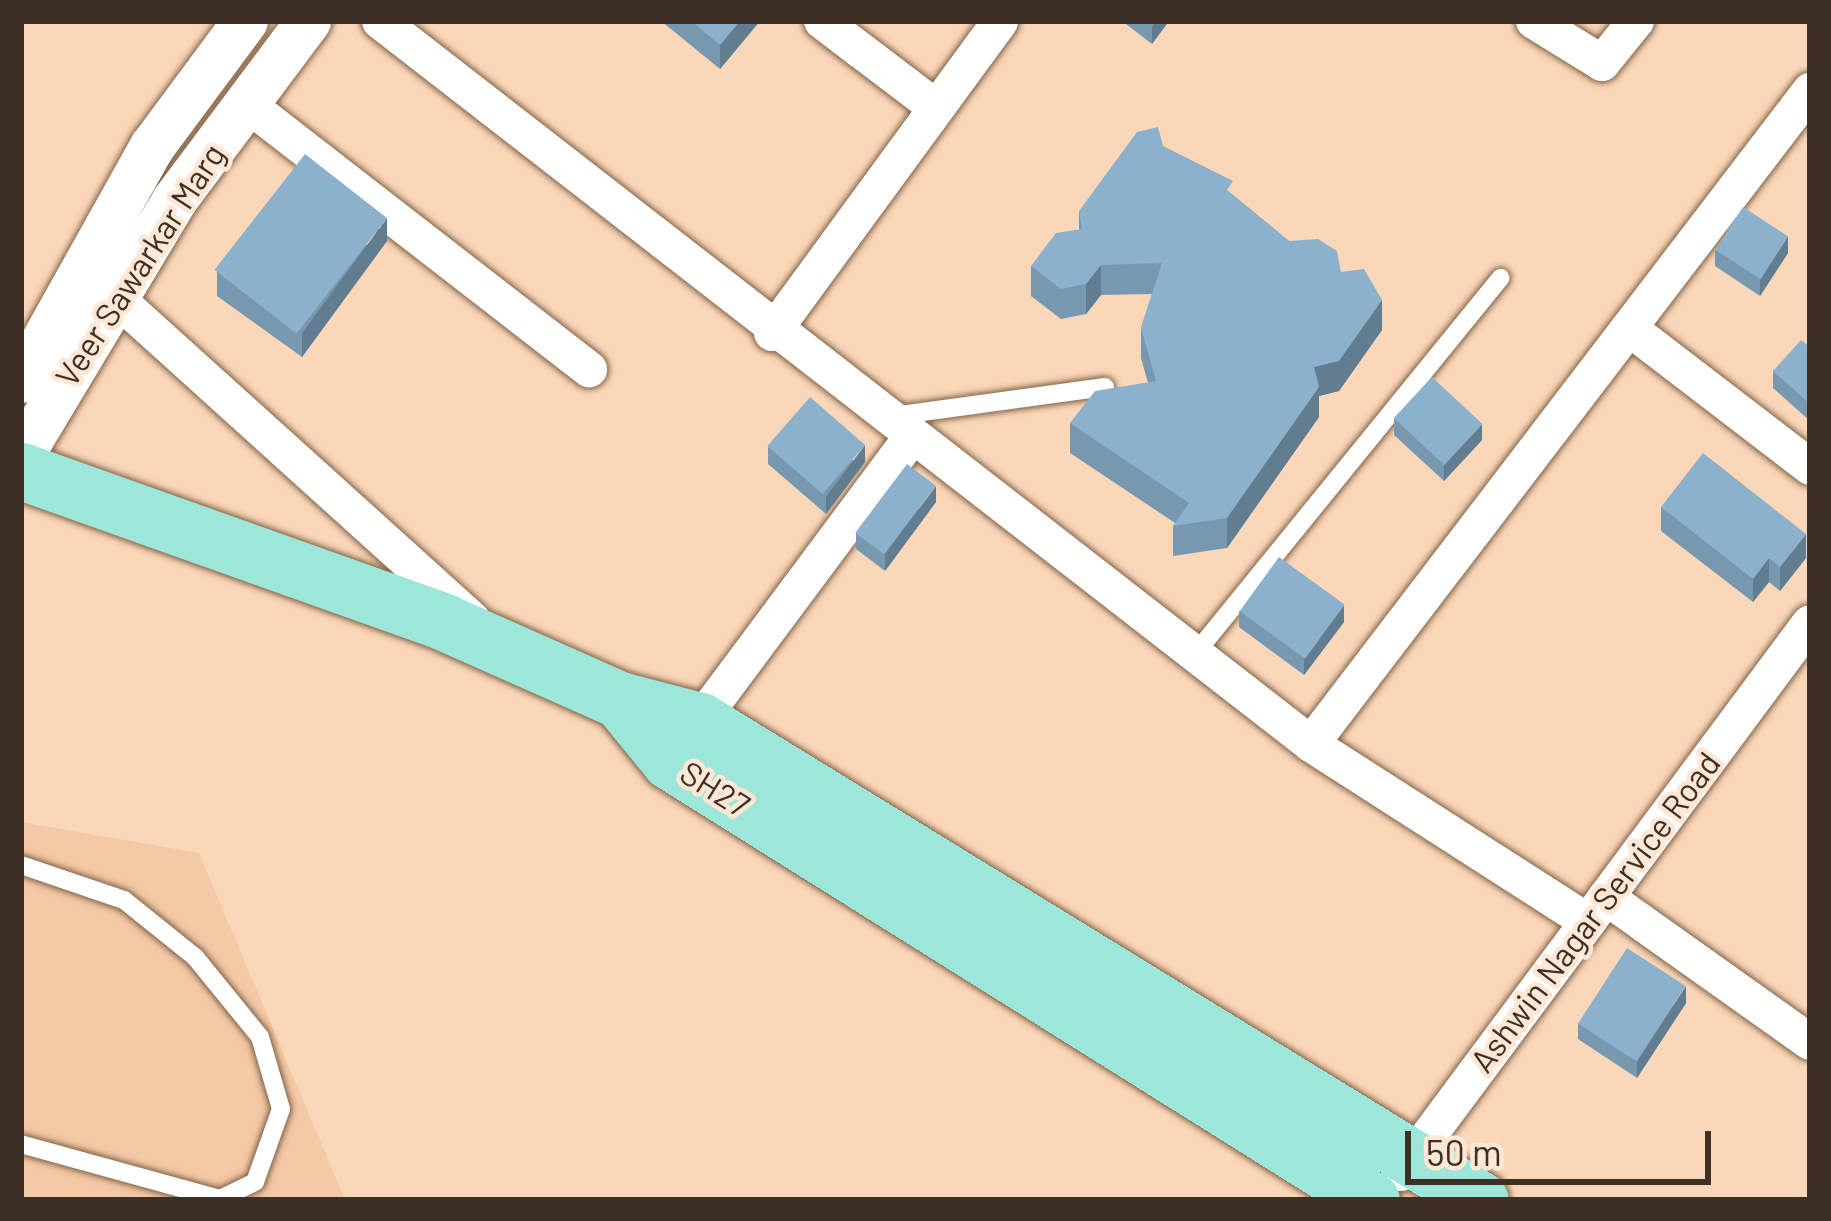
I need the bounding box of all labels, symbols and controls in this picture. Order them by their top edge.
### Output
street label: Veer Sawarkar Marg [47,136,233,394]
street label: Ashwin Nagar Service Road [1462,744,1728,1080]
street label: SH27 [673,753,757,825]
scale bar [1411,1107,1717,1181]
text: 50 m [1426,1130,1502,1173]

